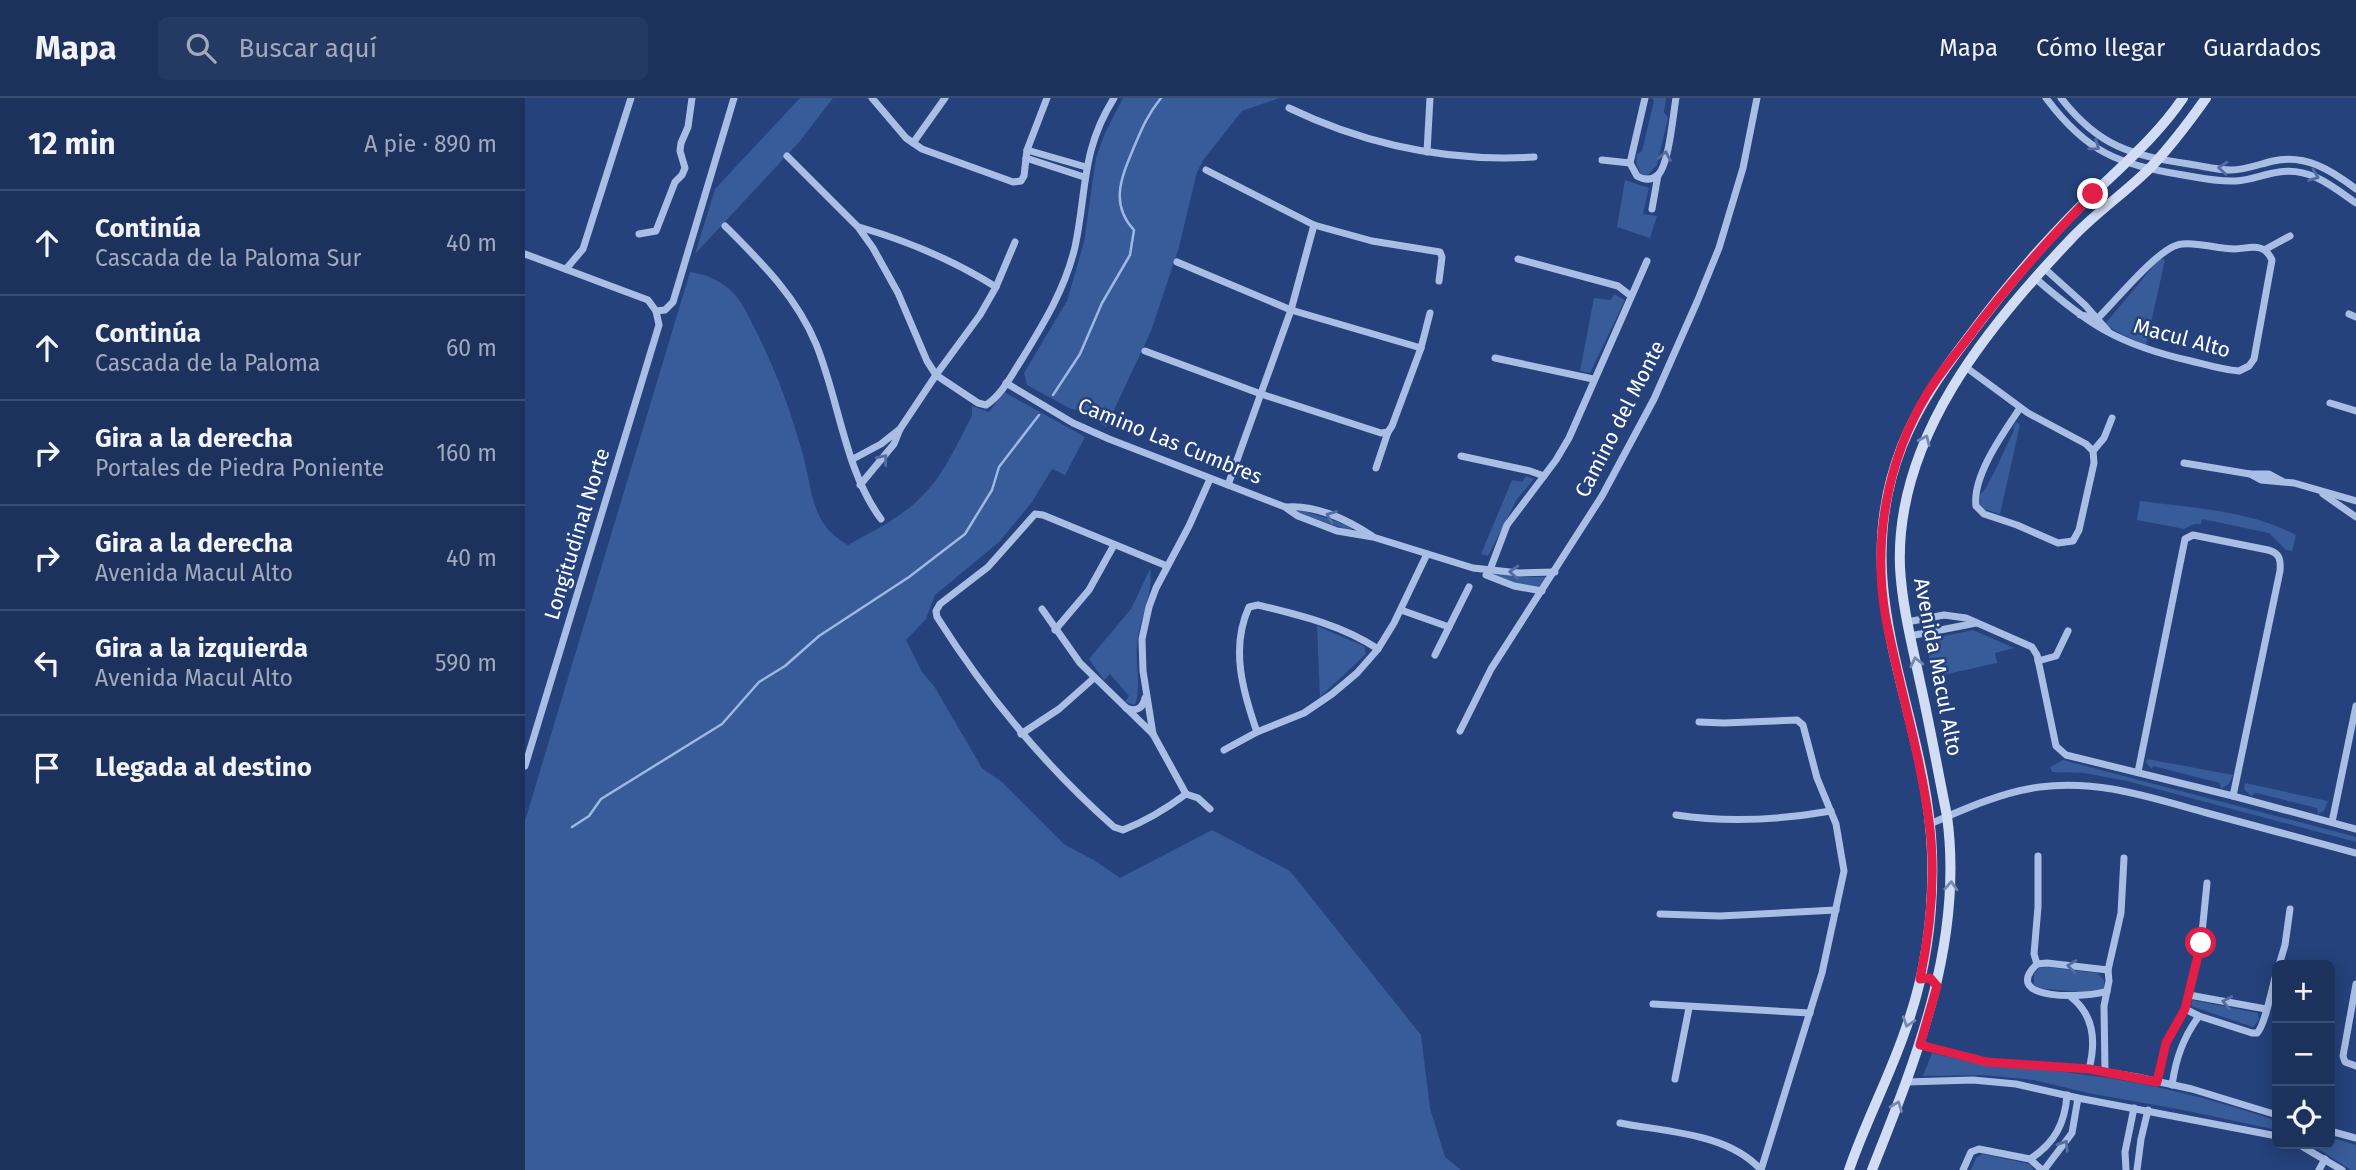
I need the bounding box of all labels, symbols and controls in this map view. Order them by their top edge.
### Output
search box [158,17,648,80]
text: Mapa [35,28,116,68]
icon: search [182,29,220,67]
text: Buscar aquí [238,33,377,64]
text: Mapa [1939,34,1998,62]
text: Cómo llegar [2036,34,2165,62]
text: Guardados [2203,34,2321,62]
text: 12 min [28,126,116,162]
text: A pie · 890 m [364,130,497,158]
one-way arrow [2087,138,2099,150]
one-way arrow [1657,150,1672,162]
one-way arrow [2217,161,2228,176]
one-way arrow [2307,168,2319,182]
route end [2077,178,2108,209]
text: Continúa [95,213,201,244]
icon: ahead [28,224,66,262]
text: 40 m [446,229,497,257]
text: Cascada de la Paloma Sur [95,244,361,272]
street label: Macul Alto [2131,313,2233,363]
text: Continúa [95,318,201,349]
icon: ahead [28,329,66,367]
text: 60 m [446,334,497,362]
street label: Camino del Monte [1569,336,1671,502]
text: Cascada de la Paloma [95,349,321,377]
street label: Camino Las Cumbres [1074,392,1266,490]
text: Gira a la derecha [95,423,293,454]
icon: right [28,434,66,472]
one-way arrow [1917,435,1931,447]
text: 160 m [436,439,497,467]
street label: Longitudinal Norte [539,445,615,623]
text: Portales de Piedra Poniente [95,454,384,482]
one-way arrow [875,454,887,467]
one-way arrow [1325,510,1337,524]
text: Gira a la derecha [95,528,293,559]
icon: right [28,539,66,577]
text: 40 m [446,544,497,572]
text: Avenida Macul Alto [95,559,293,587]
one-way arrow [1508,565,1519,580]
street label: Avenida Macul Alto [1908,576,1968,758]
text: Gira a la izquierda [95,633,308,664]
icon: left [28,644,66,682]
text: 590 m [435,649,497,677]
one-way arrow [1910,656,1924,668]
text: Avenida Macul Alto [95,664,293,692]
icon: arrive [28,749,66,787]
text: Llegada al destino [95,752,312,783]
one-way arrow [1943,881,1958,892]
route start [2185,927,2216,958]
one-way arrow [2066,958,2078,973]
map controls [2272,960,2335,1149]
button: + [2272,960,2335,1023]
one-way arrow [2221,995,2233,1010]
one-way arrow [1902,1016,1916,1028]
button: − [2272,1023,2335,1086]
button: locate [2272,1086,2335,1149]
one-way arrow [1889,1101,1903,1113]
one-way arrow [2056,1139,2069,1152]

